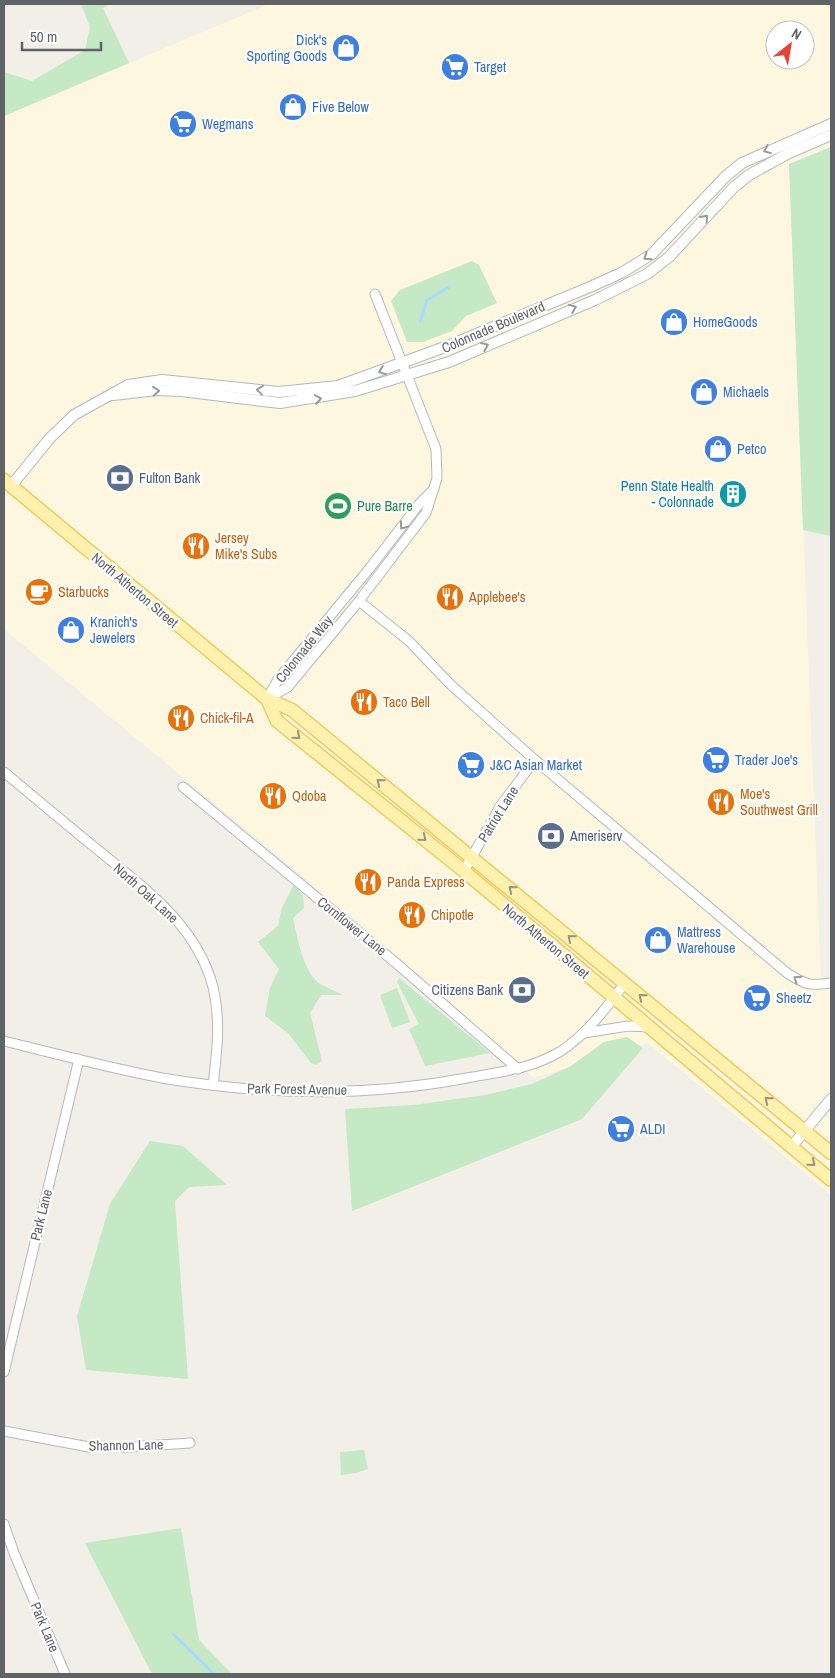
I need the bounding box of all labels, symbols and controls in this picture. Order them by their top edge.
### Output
scale bar [22,20,101,52]
north arrow [765,20,815,70]
text: N [789,24,805,44]
text: 50 m [30,26,57,47]
place label: Dick's Sporting Goods [247,31,327,65]
shop icon: Dick's Sporting Goods [331,33,361,63]
supermarket icon: Target [440,52,470,82]
place label: Target [474,58,506,76]
shop icon: Five Below [278,92,308,122]
place label: Five Below [312,98,369,116]
supermarket icon: Wegmans [168,109,198,139]
place label: Wegmans [202,115,254,133]
one-way arrow [763,144,772,155]
one-way arrow [700,215,709,224]
one-way arrow [643,251,653,260]
street label: Colonnade Boulevard [439,297,547,357]
one-way arrow [568,304,577,315]
shop icon: HomeGoods [659,307,689,337]
place label: HomeGoods [693,313,758,331]
one-way arrow [480,342,489,353]
one-way arrow [378,365,387,375]
shop icon: Michaels [689,377,719,407]
place label: Michaels [723,383,769,401]
one-way arrow [256,385,264,396]
one-way arrow [152,386,160,397]
one-way arrow [313,394,322,404]
shop icon: Petco [703,434,733,464]
place label: Petco [737,440,766,458]
bank icon: Fulton Bank [105,463,135,493]
place label: Fulton Bank [139,469,201,487]
place label: Penn State Health - Colonnade [621,477,714,511]
building icon: Penn State Health - Colonnade [718,479,748,509]
sports icon: Pure Barre [323,491,353,521]
place label: Pure Barre [357,497,413,515]
one-way arrow [400,520,409,530]
place label: Jersey Mike's Subs [215,529,277,563]
restaurant icon: Jersey Mike's Subs [181,531,211,561]
street label: North Atherton Street [88,548,182,632]
cafe icon: Starbucks [24,577,54,607]
restaurant icon: Applebee's [435,582,465,612]
place label: Starbucks [58,583,109,601]
place label: Applebee's [468,588,526,606]
street label: Colonnade Way [271,612,337,686]
place label: Kranich's Jewelers [90,613,138,647]
shop icon: Kranich's Jewelers [56,615,86,645]
restaurant icon: Taco Bell [349,687,379,717]
place label: Taco Bell [383,693,430,711]
restaurant icon: Chick-fil-A [166,703,196,733]
place label: Chick-fil-A [200,709,254,727]
one-way arrow [291,731,300,740]
supermarket icon: Trader Joe's [701,745,731,775]
supermarket icon: J&C Asian Market [456,750,486,780]
place label: Trader Joe's [735,751,798,769]
place label: J&C Asian Market [490,756,582,774]
one-way arrow [377,779,386,787]
restaurant icon: Qdoba [258,781,288,811]
street label: Patriot Lane [474,783,522,845]
place label: Moe's Southwest Grill [740,785,818,819]
place label: Qdoba [292,787,327,805]
restaurant icon: Moe's Southwest Grill [706,787,736,817]
bank icon: Ameriserv [536,821,566,851]
place label: Ameriserv [569,827,623,845]
one-way arrow [417,832,426,840]
street label: North Oak Lane [110,859,182,927]
restaurant icon: Panda Express [353,867,383,897]
place label: Panda Express [387,873,465,891]
one-way arrow [509,887,518,895]
street label: Cornflower Lane [314,893,390,959]
street label: North Atherton Street [499,899,593,983]
restaurant icon: Chipotle [397,900,427,930]
place label: Chipotle [431,906,474,924]
place label: Mattress Warehouse [677,923,735,957]
shop icon: Mattress Warehouse [643,925,673,955]
one-way arrow [568,935,577,944]
bank icon: Citizens Bank [507,975,537,1005]
one-way arrow [793,976,803,985]
place label: Citizens Bank [432,981,503,999]
supermarket icon: Sheetz [742,983,772,1013]
place label: Sheetz [776,989,812,1007]
one-way arrow [639,994,648,1002]
street label: Park Forest Avenue [247,1079,347,1099]
one-way arrow [764,1097,773,1106]
supermarket icon: ALDI [606,1114,636,1144]
place label: ALDI [639,1120,666,1138]
one-way arrow [806,1157,815,1166]
street label: Park Lane [26,1187,56,1243]
street label: Shannon Lane [88,1435,164,1455]
street label: Park Lane [26,1599,64,1655]

